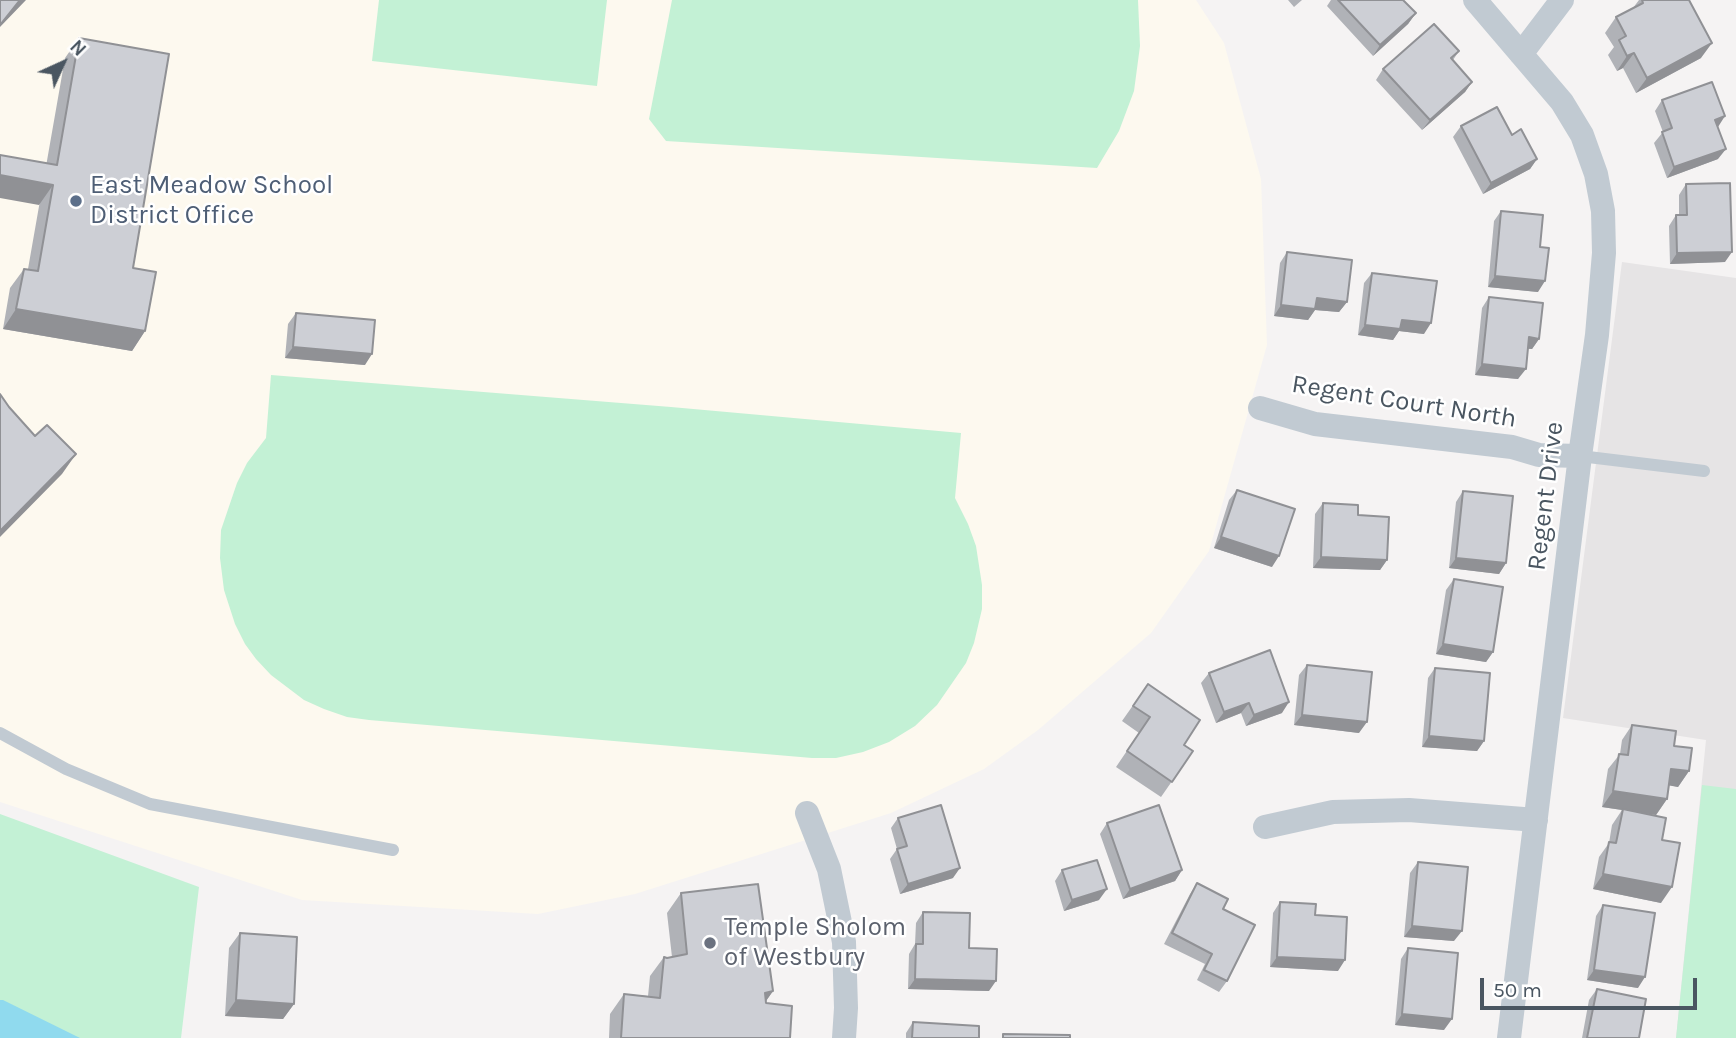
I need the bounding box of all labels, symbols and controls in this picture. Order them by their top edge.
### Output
north arrow [28,28,98,98]
text: N [65,36,90,61]
place label: East Meadow School District Office [90,170,333,232]
marker: East Meadow School District Office [68,193,84,209]
street label: Regent Court North [1289,369,1519,435]
street label: Regent Drive [1521,420,1571,572]
place label: Temple Sholom of Westbury [724,912,906,974]
marker: Temple Sholom of Westbury [702,935,718,951]
scale bar [1484,964,1701,1008]
text: 50 m [1493,978,1542,1002]

